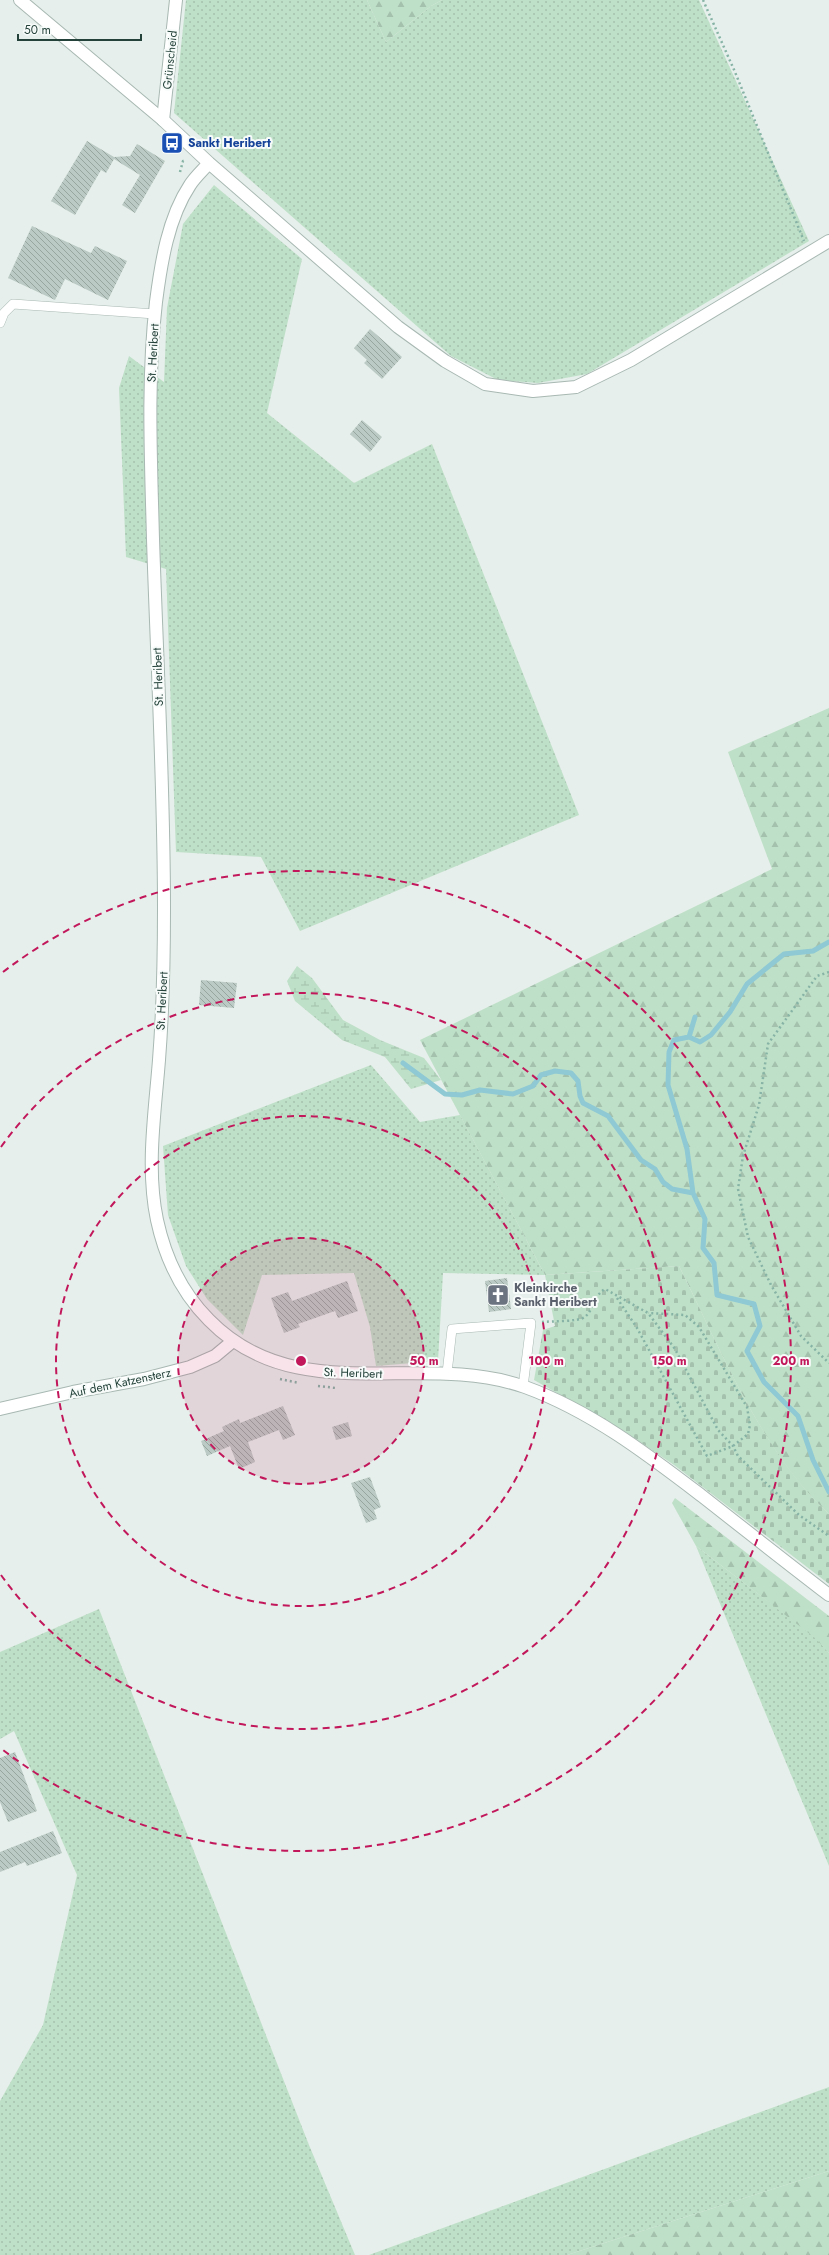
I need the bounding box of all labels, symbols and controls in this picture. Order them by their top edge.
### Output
scale bar [18,16,141,42]
text: 50 m [24,21,51,39]
street label: Grünscheid [158,30,182,90]
bus stop icon: Sankt Heribert [159,130,185,156]
place label: Sankt Heribert [188,134,271,152]
street label: St. Heribert [142,323,164,383]
street label: St. Heribert [148,647,168,707]
street label: St. Heribert [151,971,173,1031]
place label: Kleinkirche Sankt Heribert [514,1279,597,1311]
church icon: Kleinkirche Sankt Heribert [485,1282,511,1308]
text: 50 m [409,1352,439,1370]
text: 100 m [528,1352,564,1370]
text: 150 m [651,1352,687,1370]
text: 200 m [772,1352,810,1370]
centre of rings [294,1354,308,1368]
street label: Auf dem Katzensterz [67,1363,173,1403]
street label: St. Heribert [323,1363,383,1383]

